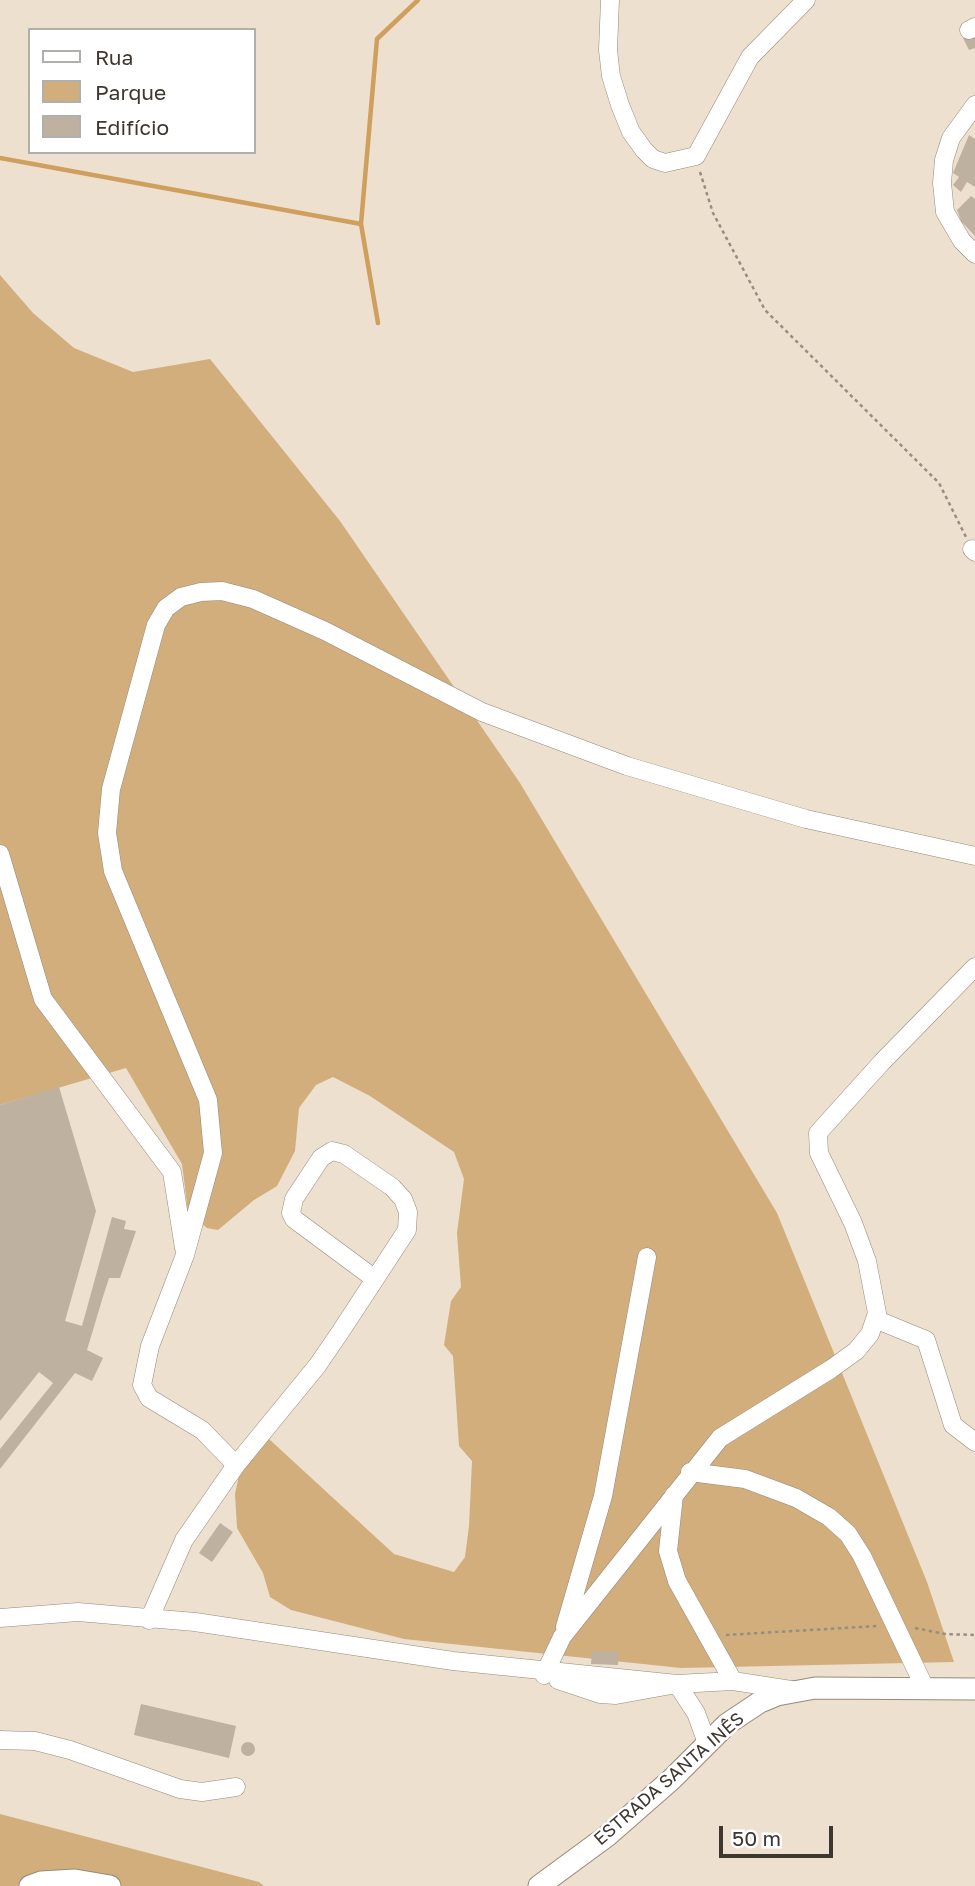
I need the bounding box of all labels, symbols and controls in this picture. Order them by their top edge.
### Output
legend [28,28,256,154]
text: Rua [95,44,133,70]
text: Parque [95,79,166,105]
text: Edifício [95,114,169,140]
street label: ESTRADA SANTA INÊS [590,1708,748,1850]
scale bar [723,1812,837,1856]
text: 50 m [732,1825,781,1851]

